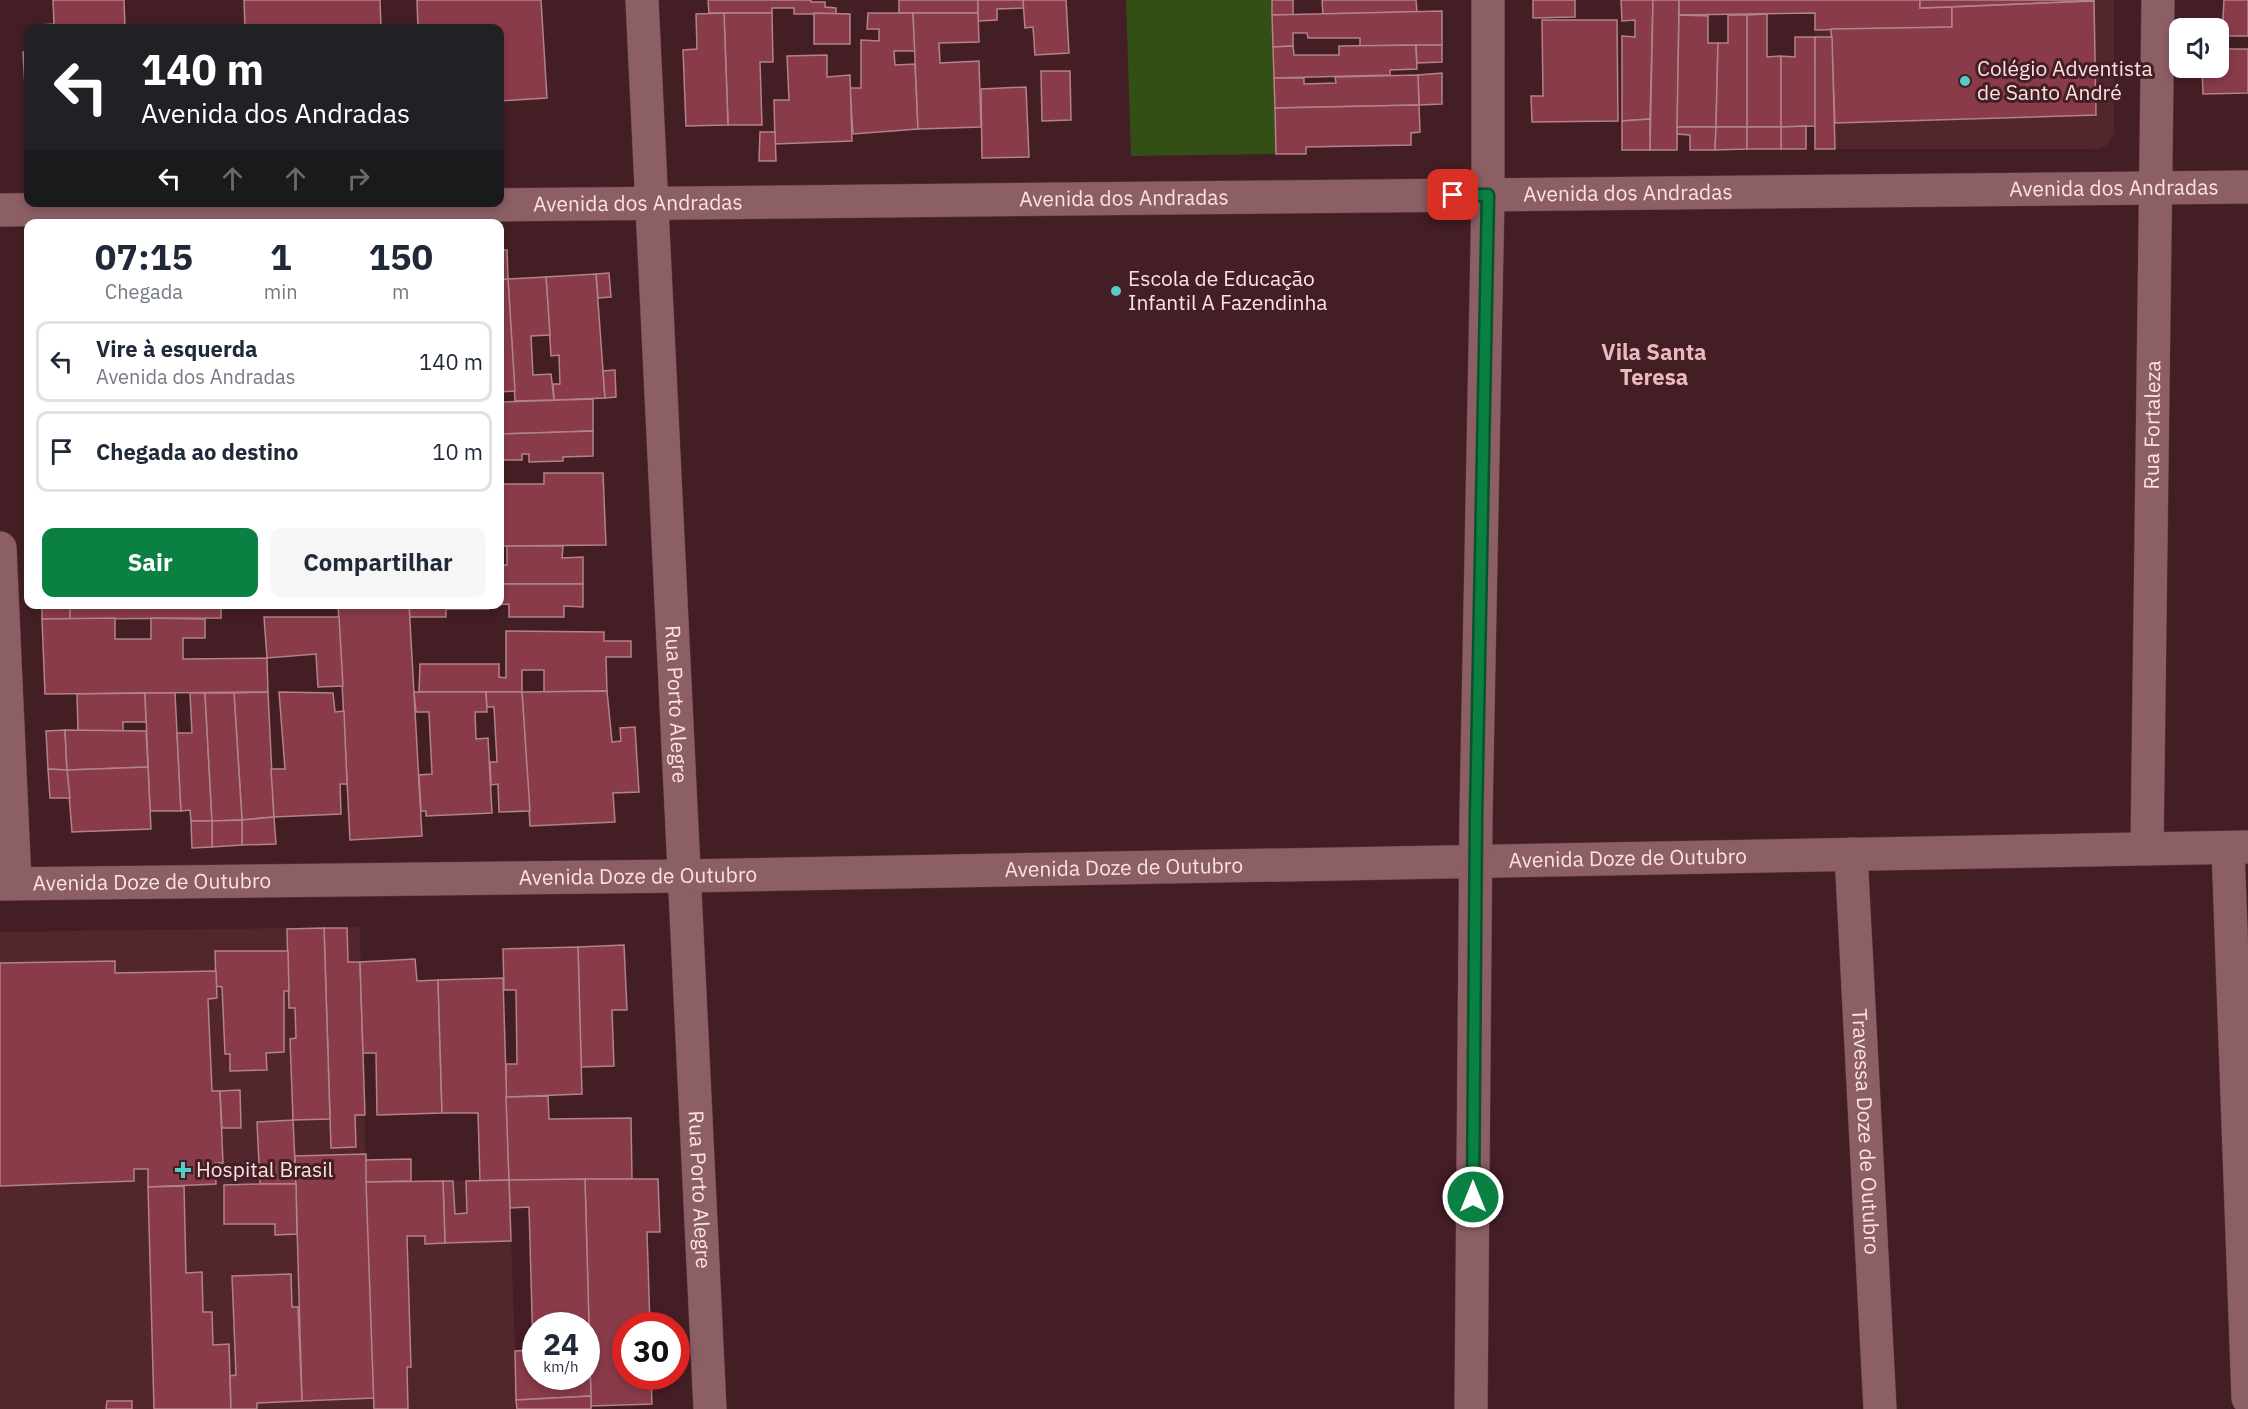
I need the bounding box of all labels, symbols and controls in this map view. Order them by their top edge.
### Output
map controls [2169,18,2229,78]
button: sound [2169,18,2229,78]
text: 140 m [141,42,264,97]
icon: left [42,48,120,126]
place label: Colégio Adventista de Santo André [1977,54,2153,106]
marker: Colégio Adventista de Santo André [1958,74,1972,88]
text: Avenida dos Andradas [141,95,410,130]
icon: left [153,162,186,195]
icon: ahead [216,162,249,195]
icon: ahead [279,162,312,195]
icon: right [342,162,375,195]
pin [1427,169,1478,220]
street label: Avenida dos Andradas [2009,172,2219,202]
street label: Avenida dos Andradas [1523,177,1733,207]
icon: arrive [1436,178,1469,211]
street label: Avenida dos Andradas [1019,182,1229,213]
street label: Avenida dos Andradas [533,187,743,218]
text: 07:15 [95,233,193,280]
text: 1 [270,233,292,280]
text: 150 [368,233,433,280]
place label: Escola de Educação Infantil A Fazendinha [1128,264,1328,316]
text: Chegada [105,278,183,305]
text: min [264,278,298,305]
text: m [392,278,410,305]
marker: Escola de Educação Infantil A Fazendinha [1109,284,1123,298]
text: Vire à esquerda [96,334,258,363]
district label: Vila Santa Teresa [1601,337,1707,391]
icon: left [45,345,78,378]
text: 140 m [419,347,483,376]
street label: Rua Fortaleza [2137,360,2166,490]
text: Avenida dos Andradas [96,363,295,390]
icon: arrive [45,435,78,468]
text: Chegada ao destino [96,437,299,466]
text: 10 m [432,437,483,466]
button: Sair [42,528,258,597]
button: Compartilhar [270,528,486,597]
street label: Rua Porto Alegre [659,624,695,784]
street label: Avenida Doze de Outubro [1508,841,1747,874]
street label: Avenida Doze de Outubro [1004,851,1243,883]
street label: Avenida Doze de Outubro [519,860,757,891]
street label: Avenida Doze de Outubro [33,866,271,897]
street label: Travessa Doze de Outubro [1846,1008,1887,1255]
street label: Rua Porto Alegre [683,1110,718,1269]
place label: Hospital Brasil [196,1155,334,1183]
marker: Hospital Brasil [174,1161,192,1179]
position arrow [1441,1165,1505,1229]
speed limit sign: 30 [612,1312,690,1390]
text: 24 [543,1324,579,1363]
text: km/h [543,1357,579,1376]

